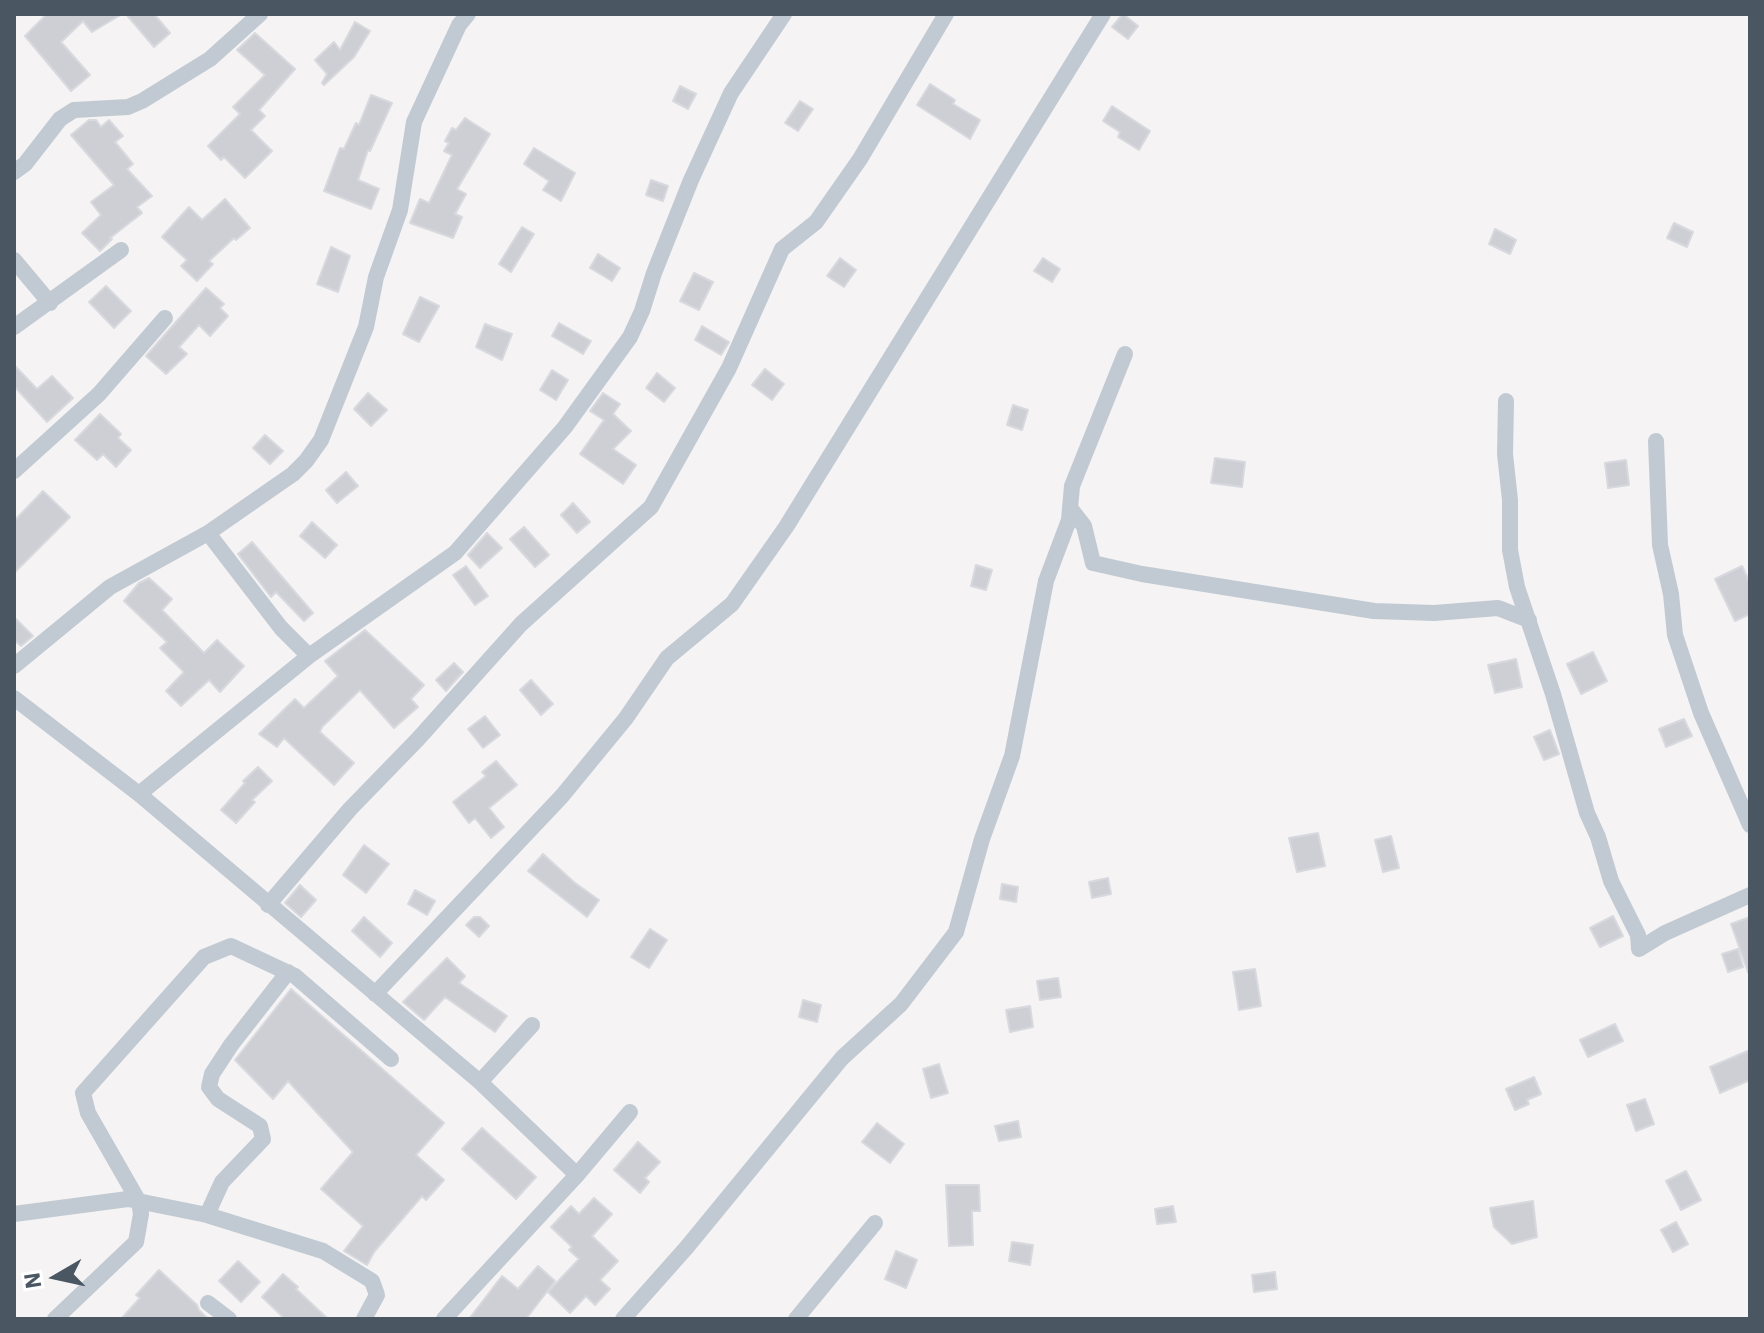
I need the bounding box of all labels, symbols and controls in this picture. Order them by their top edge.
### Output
north arrow [16,1237,96,1317]
text: N [16,1271,47,1291]

